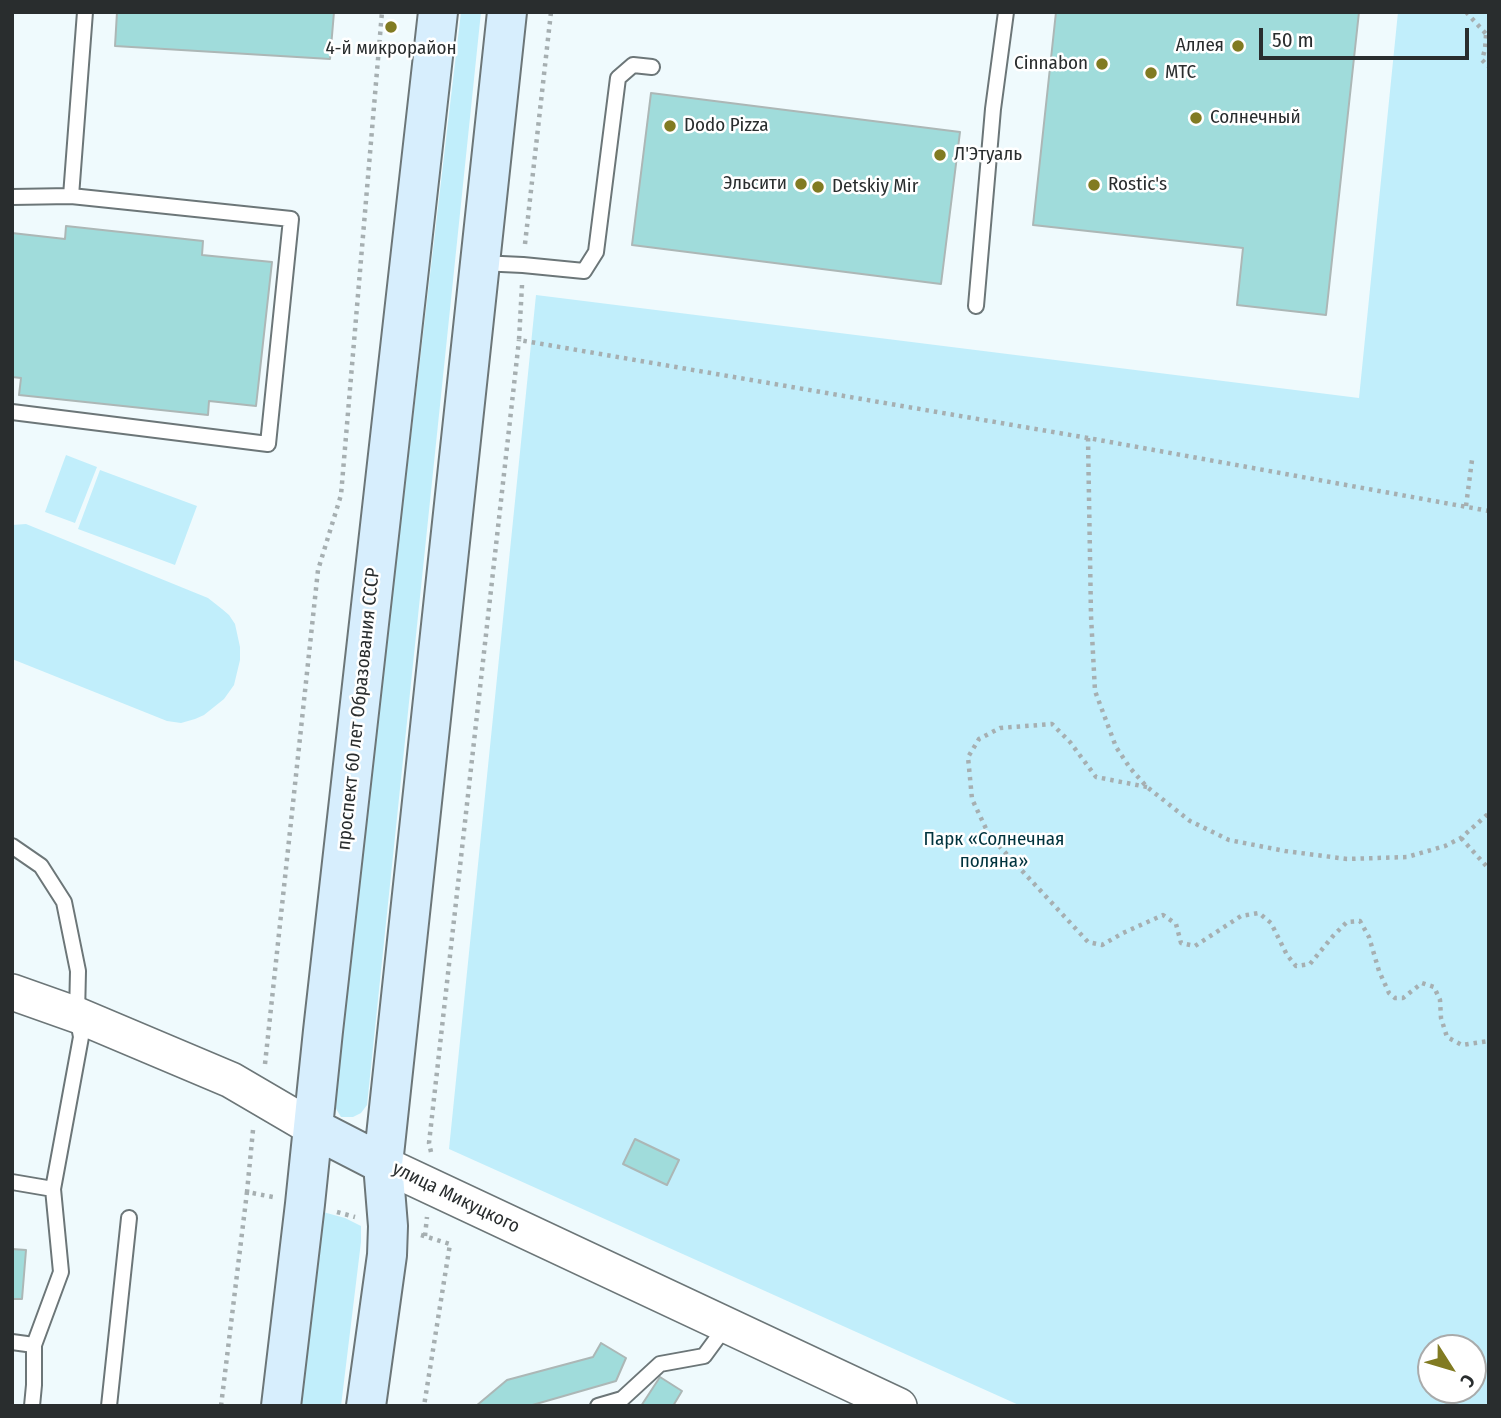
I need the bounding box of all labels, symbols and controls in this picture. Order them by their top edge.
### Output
scale bar [1263,14,1473,58]
marker: 4-й микрорайон [383,19,399,35]
text: 50 m [1272,27,1314,53]
place label: Аллея [1176,35,1224,57]
place label: 4-й микрорайон [325,38,457,60]
marker: Аллея [1230,38,1246,54]
place label: Cinnabon [1014,53,1088,75]
marker: Cinnabon [1094,56,1110,72]
place label: МТС [1165,62,1196,84]
marker: МТС [1143,65,1159,81]
place label: Солнечный [1210,107,1301,129]
marker: Солнечный [1188,110,1204,126]
place label: Dodo Pizza [684,115,768,137]
marker: Dodo Pizza [662,118,678,134]
place label: Л'Этуаль [954,144,1022,166]
marker: Л'Этуаль [932,147,948,163]
place label: Эльсити [723,173,787,195]
place label: Rostic's [1108,174,1167,196]
marker: Эльсити [793,176,809,192]
place label: Detskiy Mir [832,176,918,198]
marker: Rostic's [1086,177,1102,193]
marker: Detskiy Mir [810,179,826,195]
street label: проспект 60 лет Образования СССР [333,567,385,851]
park label: Парк «Солнечная поляна» [923,829,1065,873]
street label: улица Микуцкого [389,1157,523,1239]
north arrow [1417,1334,1487,1404]
text: С [1455,1370,1480,1392]

